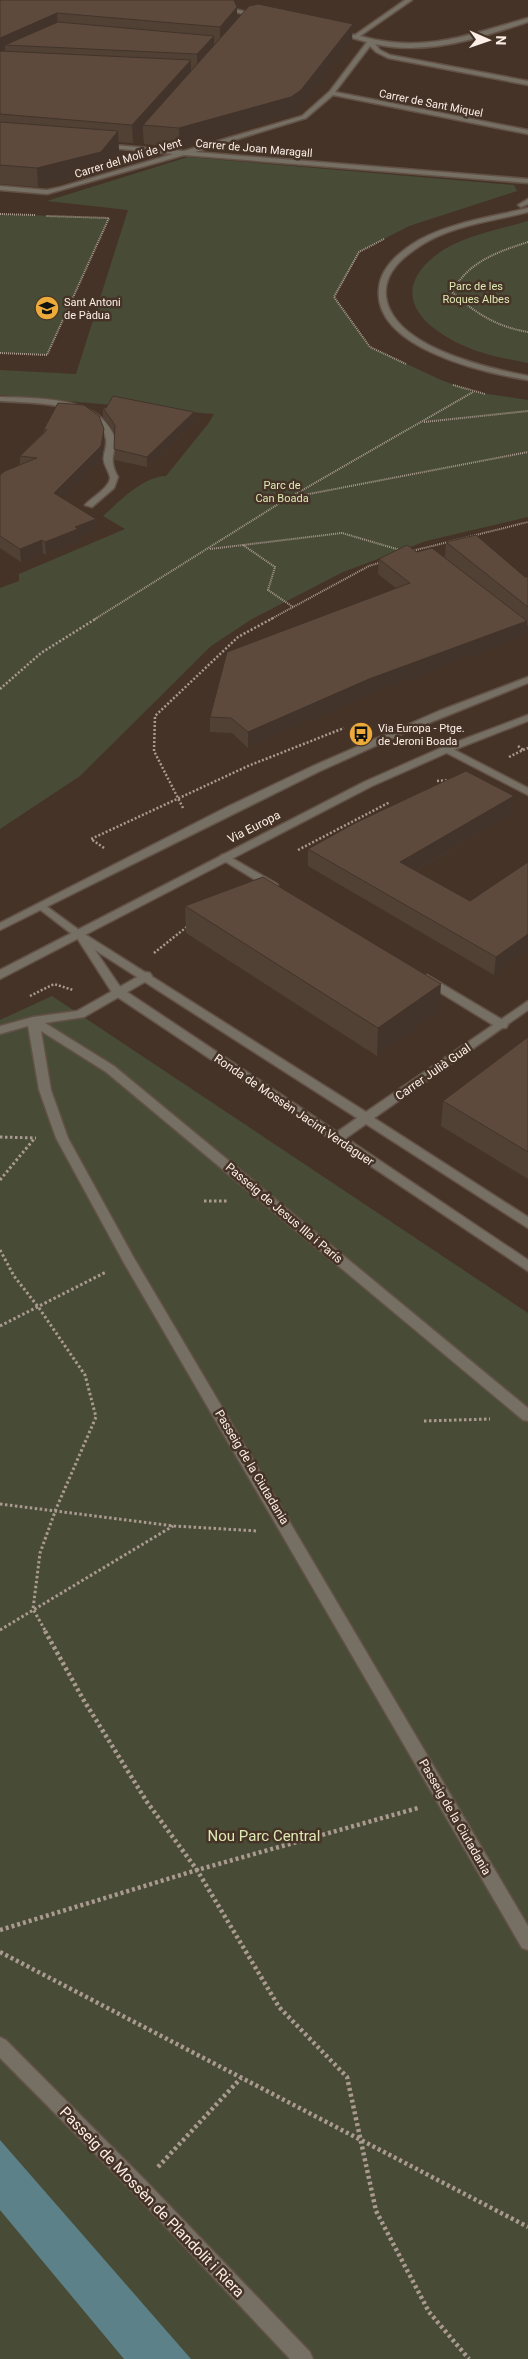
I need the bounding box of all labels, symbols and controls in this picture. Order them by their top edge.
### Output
north arrow [463,15,513,65]
text: N [493,35,509,46]
street label: Carrer de Sant Miquel [378,87,484,120]
street label: Carrer del Molí de Vent [73,136,184,181]
street label: Carrer de Joan Maragall [195,137,313,160]
park label: Parc de les Roques Albes [442,280,510,306]
school or university icon: Sant Antoni de Pàdua [34,295,60,321]
place label: Sant Antoni de Pàdua [64,296,121,322]
park label: Parc de Can Boada [255,479,309,505]
bus stop icon: Via Europa - Ptge. de Jeroni Boada [348,721,374,747]
place label: Via Europa - Ptge. de Jeroni Boada [378,722,465,748]
street label: Via Europa [225,808,283,846]
street label: Carrer Julià Gual [393,1041,473,1103]
street label: Ronda de Mossèn Jacint Verdaguer [212,1051,376,1169]
street label: Passeig de Jesus Illa i París [223,1160,345,1266]
street label: Passeig de la Ciutadania [212,1407,292,1527]
street label: Passeig de la Ciutadania [416,1757,494,1877]
park label: Nou Parc Central [208,1827,320,1845]
street label: Passeig de Mossèn de Plandolit i Riera [56,2103,248,2301]

